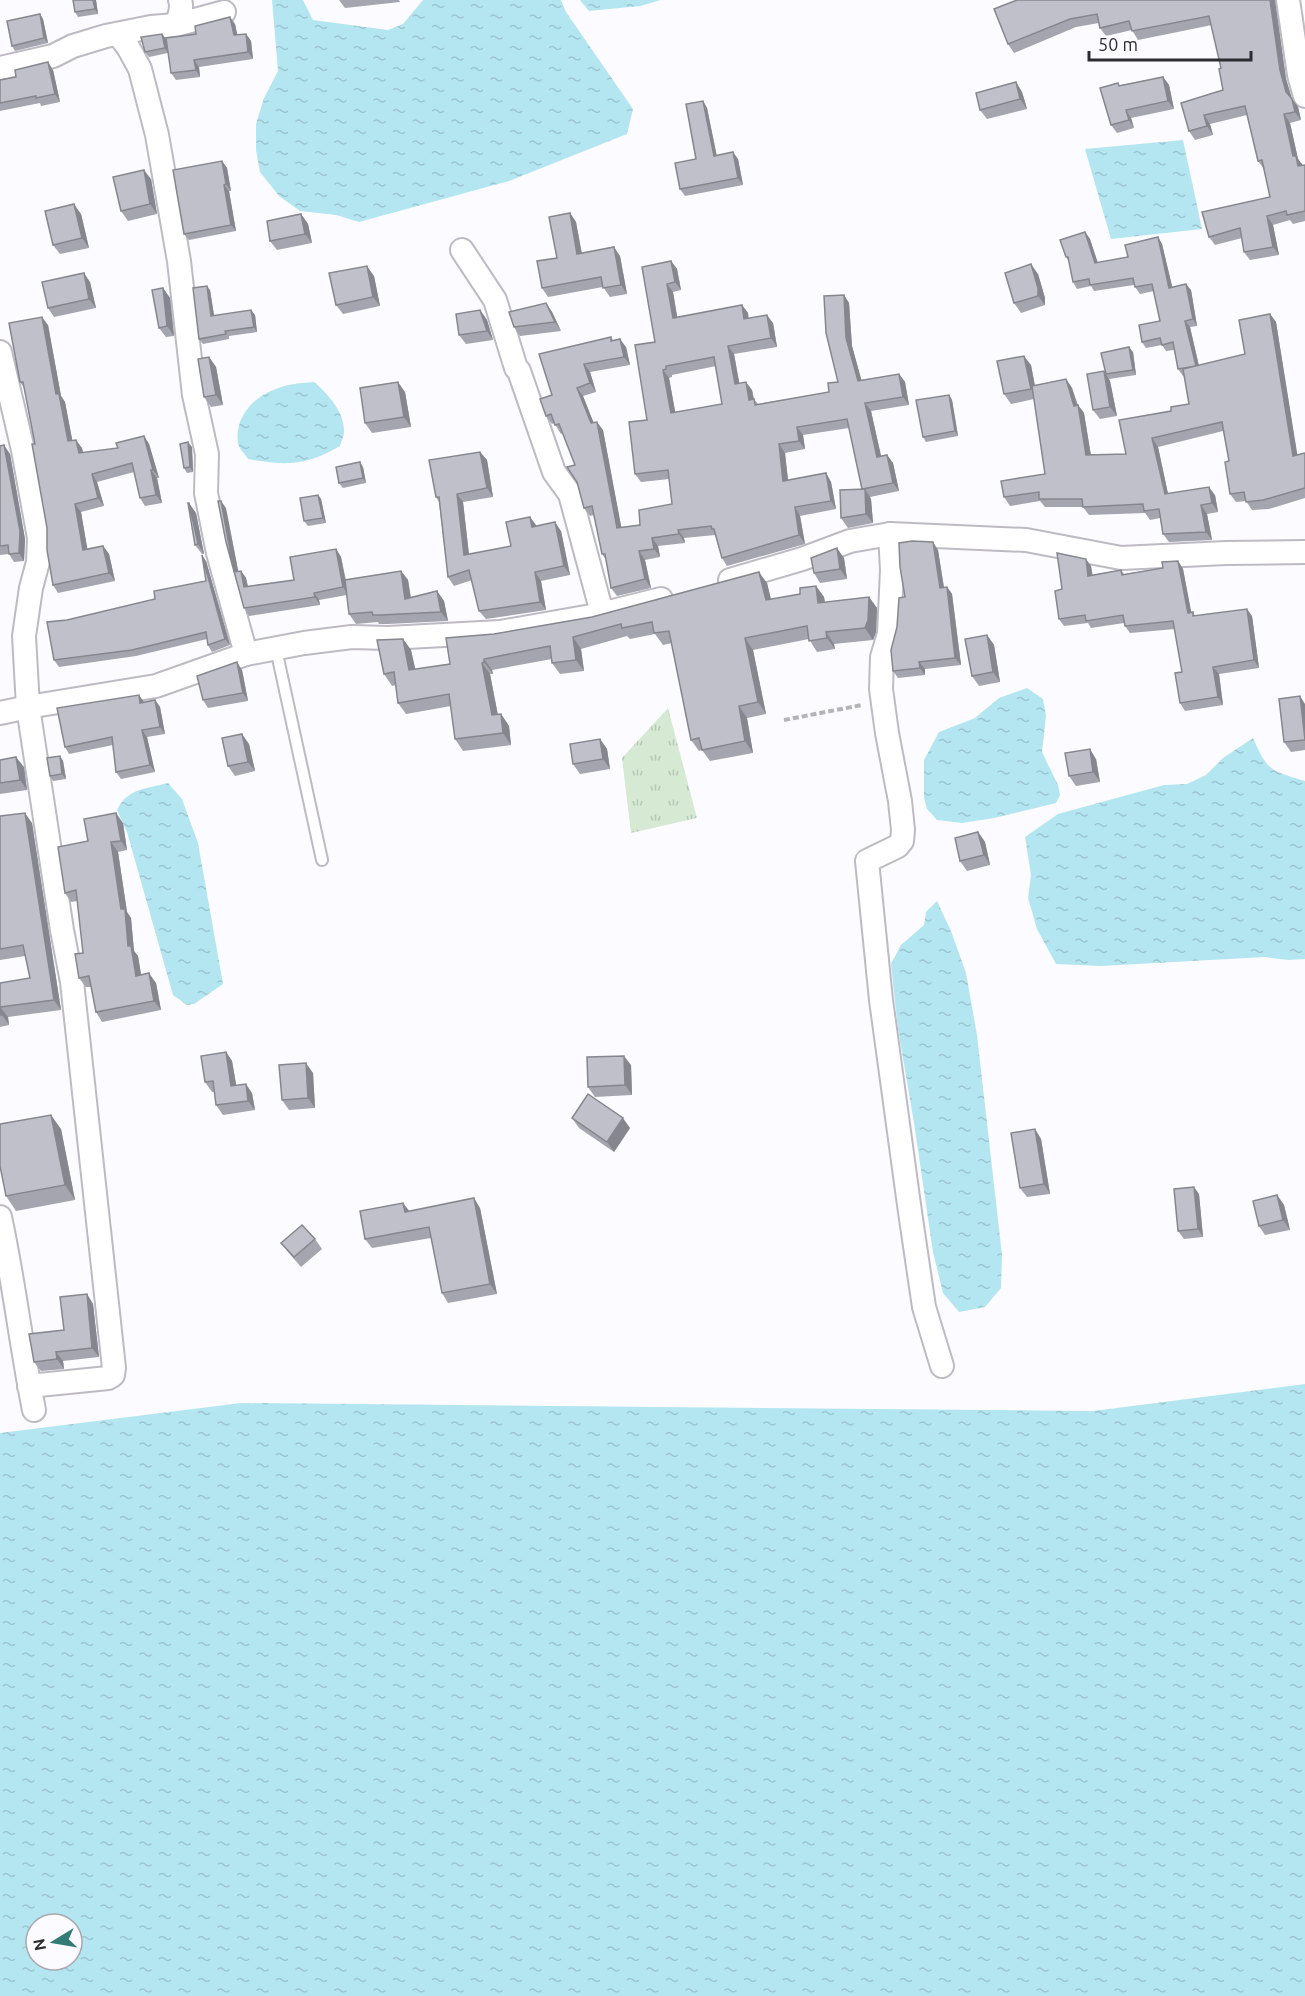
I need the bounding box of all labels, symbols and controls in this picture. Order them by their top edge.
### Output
scale bar [1089,24,1251,62]
text: 50 m [1098,34,1138,54]
north arrow [24,1912,84,1972]
text: N [29,1937,49,1952]

